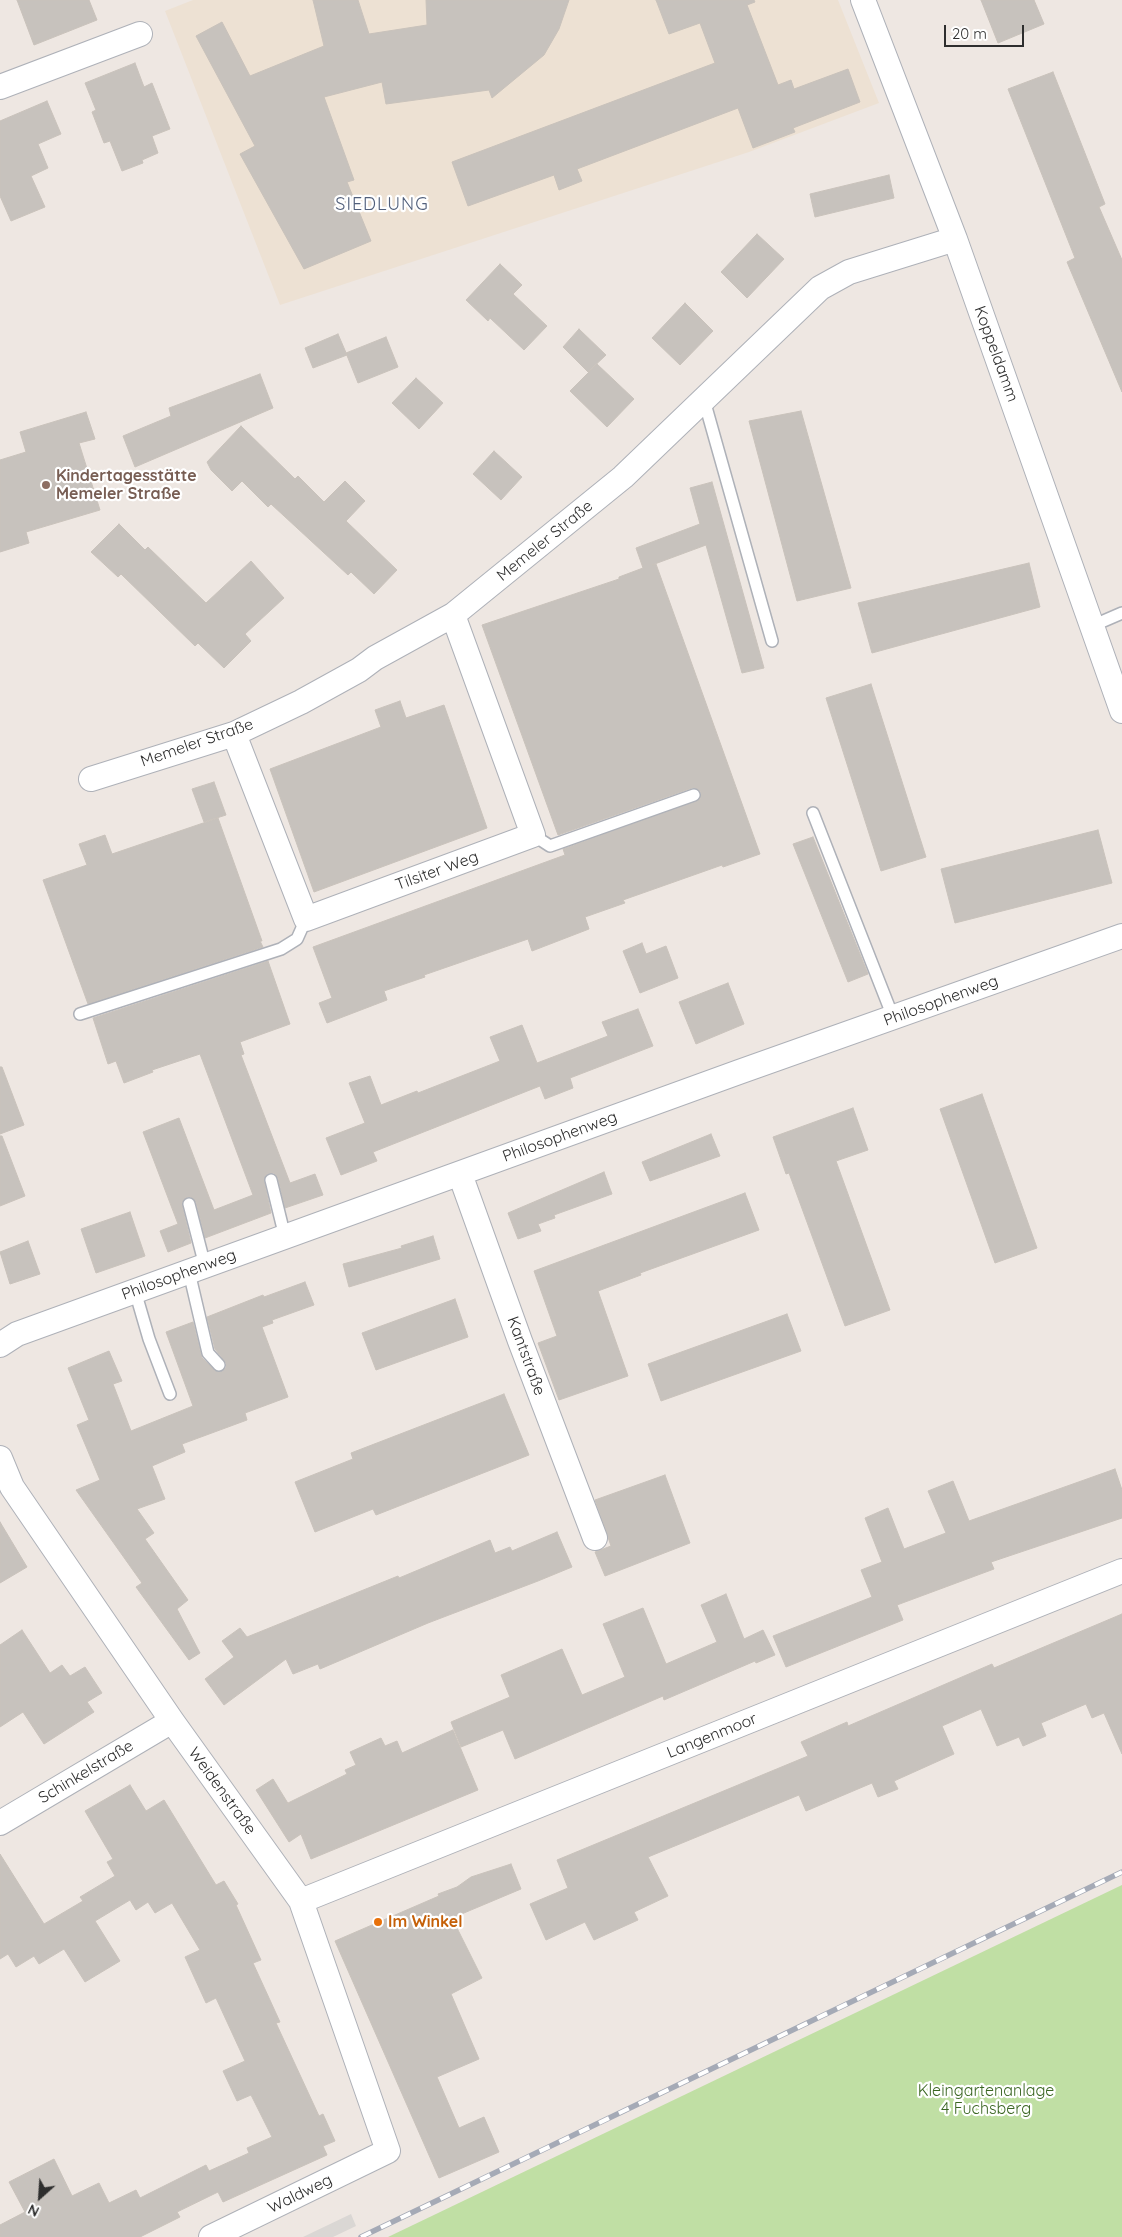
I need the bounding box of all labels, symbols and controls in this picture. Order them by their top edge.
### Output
scale bar [947,15,1027,47]
text: 20 m [952,24,987,43]
district label: SIEDLUNG [334,194,430,216]
street label: Koppeldamm [970,303,1022,405]
place label: Kindertagesstätte Memeler Straße [56,466,197,504]
marker: Kindertagesstätte Memeler Straße [40,479,52,491]
street label: Memeler Straße [493,496,597,586]
street label: Memeler Straße [138,715,256,771]
street label: Tilsiter Weg [393,847,481,895]
street label: Philosophenweg [881,971,1001,1031]
street label: Philosophenweg [500,1107,620,1167]
street label: Philosophenweg [119,1245,239,1305]
street label: Kantstraße [503,1314,549,1398]
street label: Langenmoor [664,1709,760,1763]
street label: Schinkelstraße [35,1736,137,1808]
street label: Weidenstraße [184,1744,260,1838]
place label: Im Winkel [388,1912,463,1932]
marker: Im Winkel [372,1916,384,1928]
park label: Kleingartenanlage 4 Fuchsberg [918,2081,1054,2119]
street label: Waldweg [265,2170,335,2218]
north arrow [15,2172,65,2222]
text: N [25,2200,42,2221]

